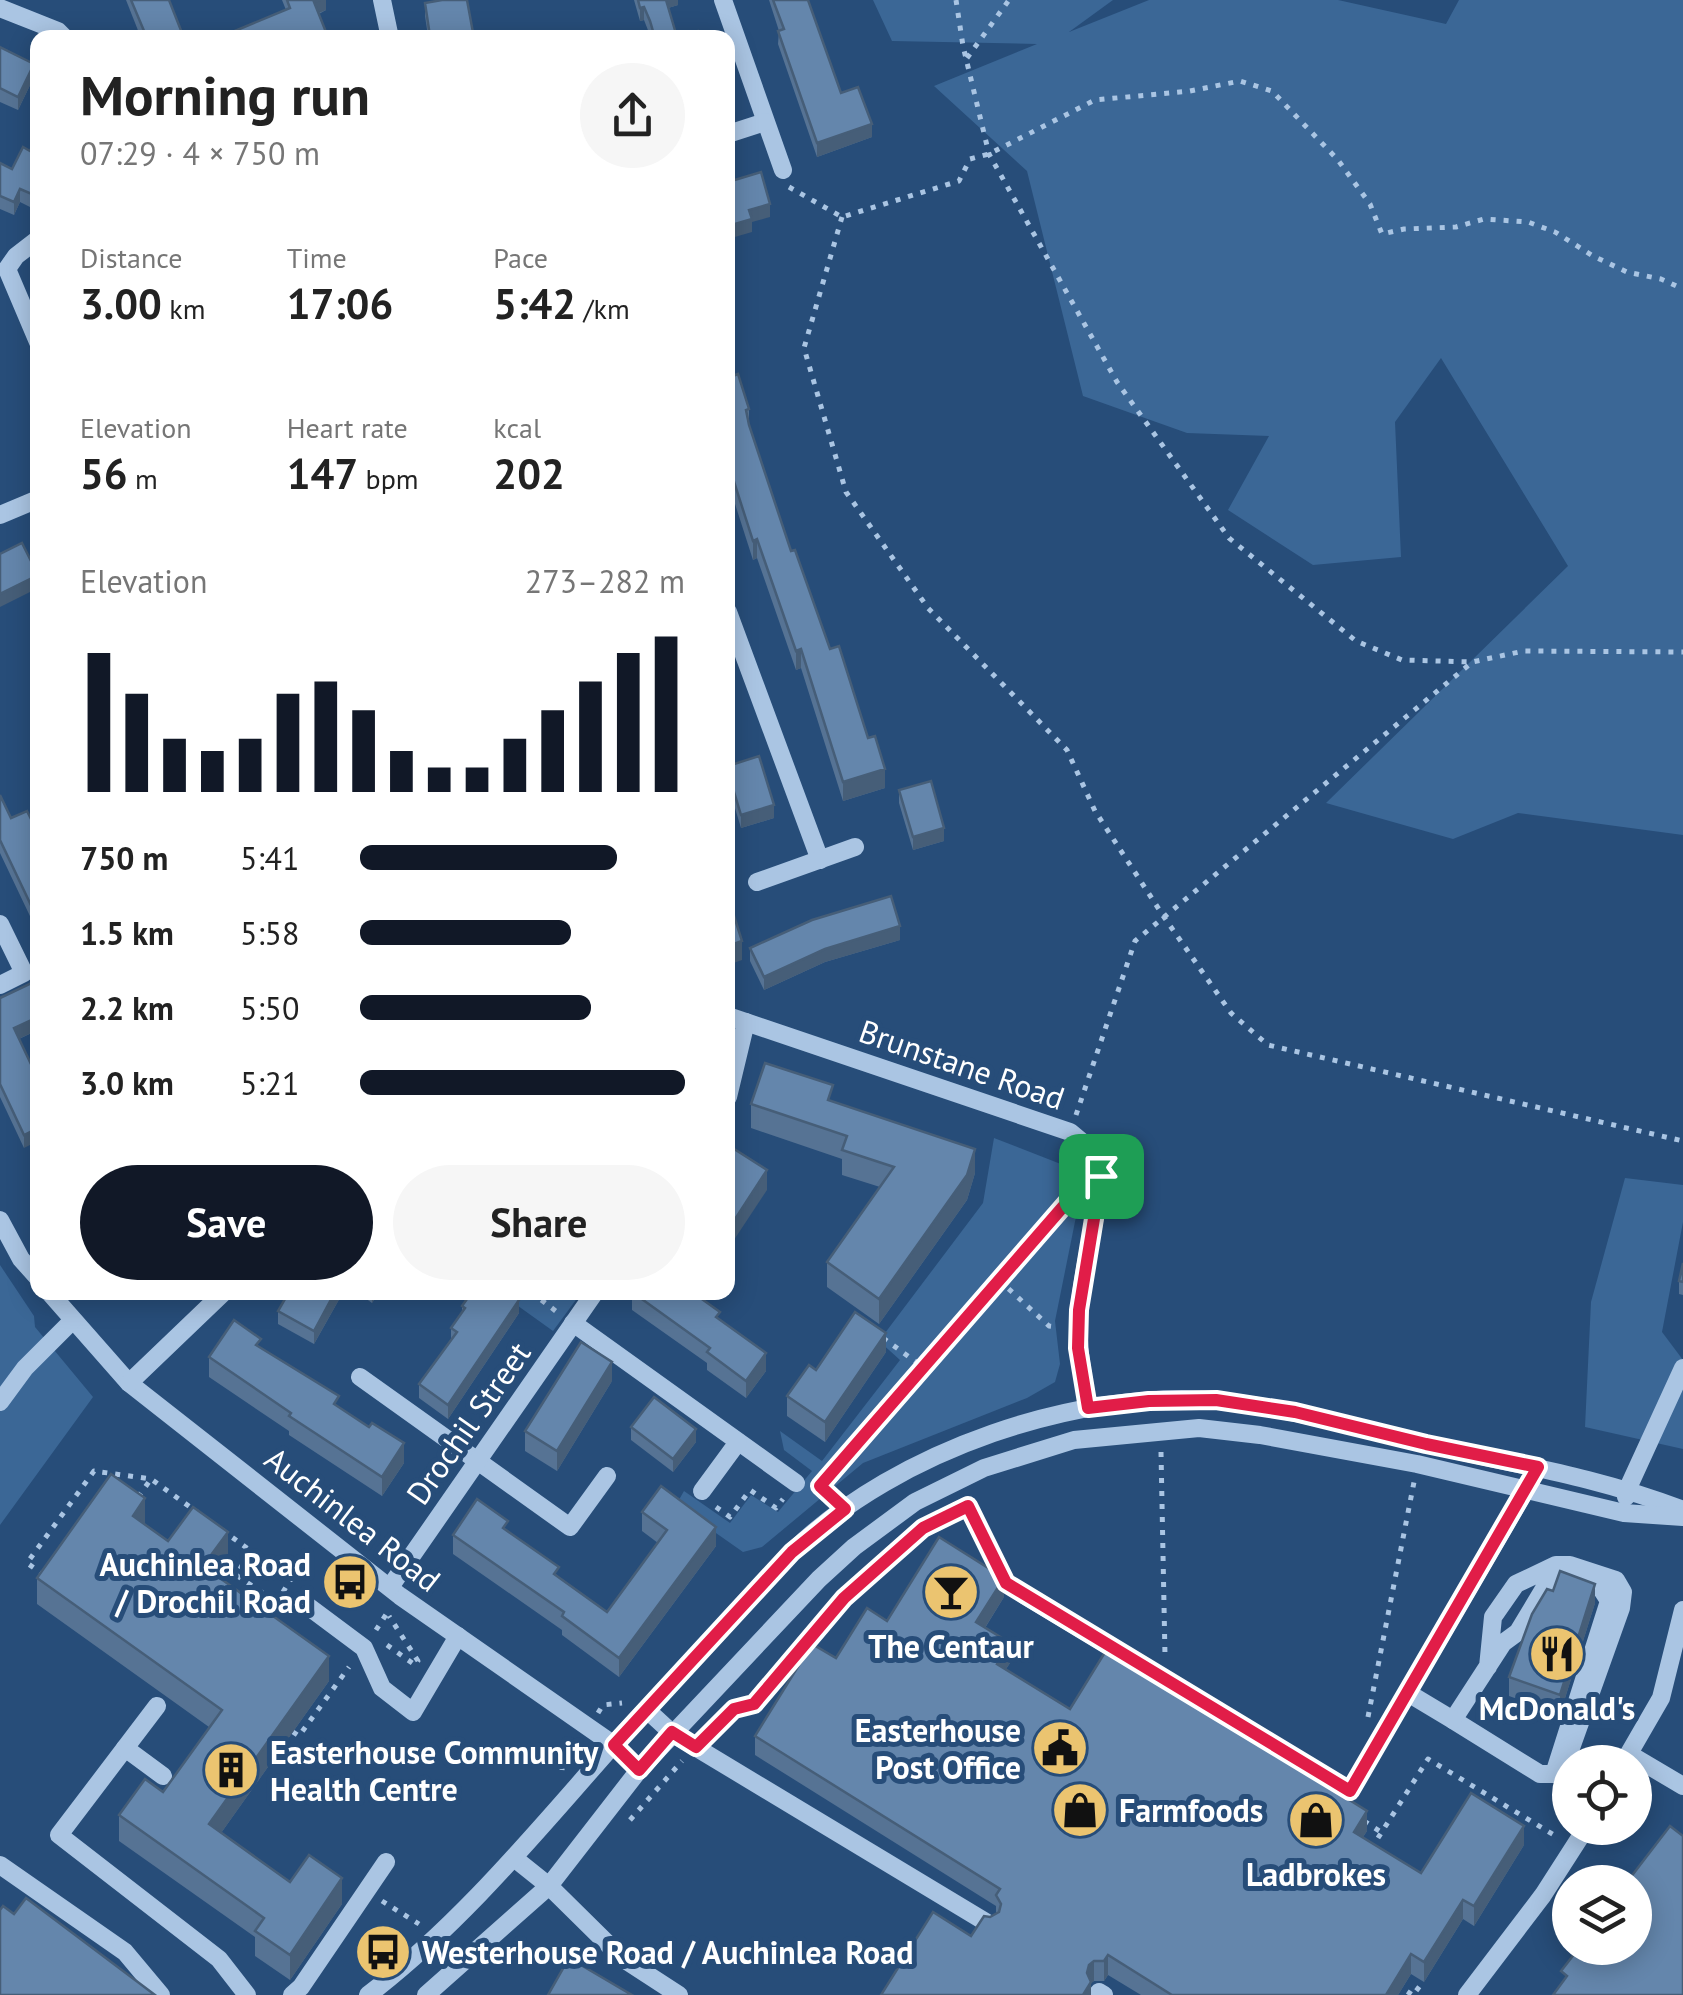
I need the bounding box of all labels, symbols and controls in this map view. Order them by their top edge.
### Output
text: Morning run [80,59,370,130]
button: share [580,63,685,168]
text: 07:29 · 4 × 750 m [80,132,320,174]
text: Distance [80,239,183,276]
text: Time [287,239,347,276]
text: Pace [493,239,548,276]
text: 3.00 [80,276,162,331]
text: 17:06 [287,276,393,331]
text: 5:42 [493,276,576,331]
text: km [162,290,205,327]
text: /km [576,290,630,327]
text: Elevation [80,409,192,446]
text: Heart rate [287,409,408,446]
text: kcal [493,409,541,446]
text: 56 [80,446,128,501]
text: 147 [287,446,358,501]
text: 202 [493,446,565,501]
text: m [128,460,158,497]
text: bpm [358,460,419,497]
text: Elevation [80,560,207,602]
text: 273–282 m [525,560,685,602]
text: 750 m [80,837,168,879]
text: 5:41 [240,837,299,879]
text: 1.5 km [80,912,174,954]
text: 5:58 [240,912,299,954]
text: 2.2 km [80,987,174,1029]
text: 5:50 [240,987,299,1029]
street label: Brunstane Road [854,1009,1070,1119]
text: 3.0 km [80,1062,174,1104]
text: 5:21 [240,1062,299,1104]
pin [1059,1134,1144,1219]
icon: arrive [1074,1149,1129,1204]
button: Save [80,1165,373,1280]
button: Share [393,1165,685,1280]
street label: Drochil Street [397,1333,540,1512]
street label: Auchinlea Road [257,1437,449,1601]
place label: Auchinlea Road / Drochil Road [99,1543,311,1622]
bus stop icon: Auchinlea Road / Drochil Road [320,1552,380,1612]
bar icon: The Centaur [921,1562,981,1622]
restaurant icon: McDonald's [1527,1624,1587,1684]
place label: The Centaur [868,1625,1034,1667]
place label: McDonald's [1479,1687,1635,1729]
place label: Easterhouse Post Office [855,1709,1021,1788]
public building icon: Easterhouse Post Office [1030,1718,1090,1778]
place label: Easterhouse Community Health Centre [270,1731,599,1810]
building icon: Easterhouse Community Health Centre [201,1740,261,1800]
map controls [1552,1745,1652,1965]
button: locate [1552,1745,1652,1845]
shop icon: Farmfoods [1050,1780,1110,1840]
place label: Farmfoods [1119,1789,1263,1831]
shop icon: Ladbrokes [1286,1790,1346,1850]
place label: Ladbrokes [1246,1853,1386,1895]
button: layers [1552,1865,1652,1965]
bus stop icon: Westerhouse Road / Auchinlea Road [353,1922,413,1982]
place label: Westerhouse Road / Auchinlea Road [422,1931,913,1973]

